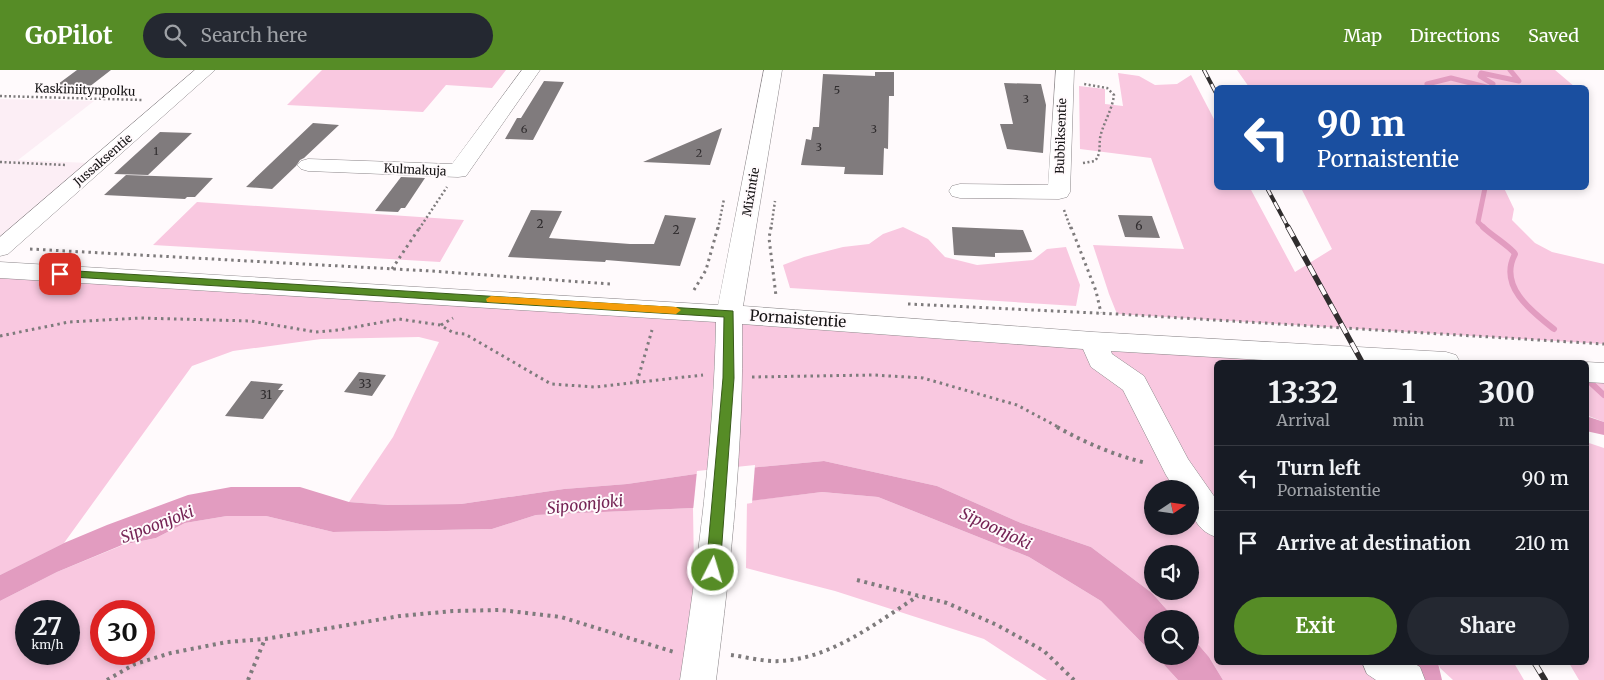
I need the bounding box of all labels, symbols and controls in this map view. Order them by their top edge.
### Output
search box [143,13,493,58]
text: GoPilot [25,20,113,51]
icon: search [161,21,189,49]
text: Search here [201,23,307,47]
text: Map [1344,24,1382,47]
text: Directions [1410,24,1500,47]
text: Saved [1528,24,1579,47]
street label: Kaskiniitynpolku [34,80,136,99]
house number: 5 [834,83,840,97]
house number: 3 [1023,92,1029,106]
street label: Bubbiksentie [1052,98,1069,174]
text: 90 m [1317,102,1405,146]
icon: left [1234,105,1299,170]
house number: 6 [521,122,528,136]
house number: 3 [871,122,877,136]
street label: Jussaksentie [70,130,135,190]
house number: 3 [816,140,822,154]
house number: 1 [154,144,159,158]
text: Pornaistentie [1317,145,1459,173]
house number: 2 [696,146,702,160]
street label: Kulmakuja [383,160,447,179]
street label: Mixintie [739,166,762,218]
house number: 2 [536,216,544,231]
house number: 6 [1135,218,1143,233]
house number: 2 [672,222,680,237]
pin [39,253,81,295]
icon: arrive [46,260,74,288]
street label: Pornaistentie [749,306,847,331]
text: 13:32 [1268,373,1339,411]
text: 1 [1401,373,1415,411]
text: 300 [1478,373,1535,411]
house number: 33 [358,376,372,391]
house number: 31 [260,387,272,402]
text: Arrival [1277,410,1330,430]
text: min [1393,410,1424,430]
text: m [1499,410,1515,430]
text: Turn left [1277,456,1361,480]
icon: left [1234,464,1262,492]
text: 90 m [1522,466,1569,490]
north arrow [1144,480,1199,535]
map controls [1144,480,1199,665]
text: Pornaistentie [1277,480,1380,500]
water label: Sipoonjoki [546,490,624,518]
water label: Sipoonjoki [118,501,197,547]
water label: Sipoonjoki [957,503,1035,553]
icon: arrive [1234,529,1262,557]
text: Arrive at destination [1277,531,1471,555]
text: 210 m [1515,531,1569,555]
position arrow [686,543,738,595]
button: sound [1144,545,1199,600]
button: Exit [1234,597,1397,655]
button: Share [1407,597,1569,655]
speed limit sign: 30 [90,600,155,665]
text: 27 [33,610,62,642]
button: search [1144,610,1199,665]
text: km/h [32,637,63,652]

